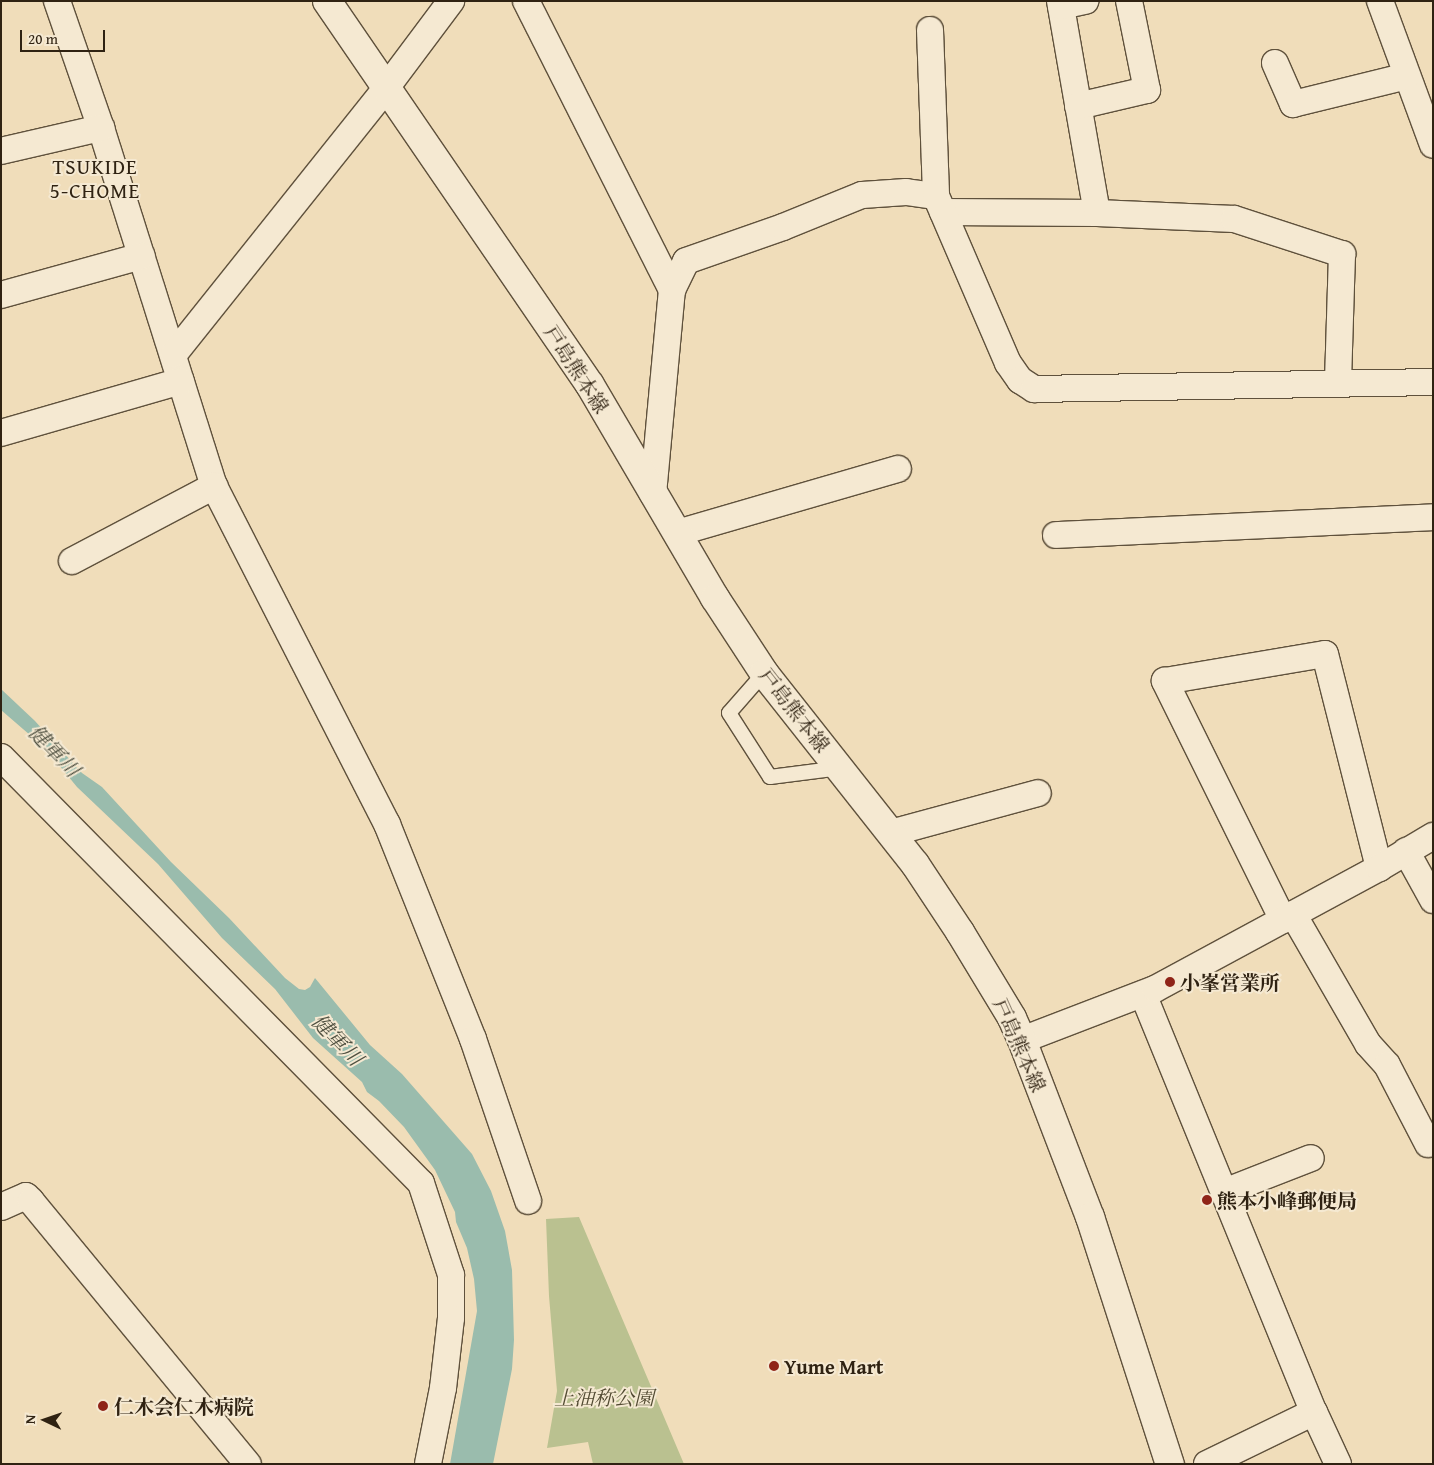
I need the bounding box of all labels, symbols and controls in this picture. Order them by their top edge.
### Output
scale bar [22,20,108,52]
text: 20 m [28,28,58,49]
district label: TSUKIDE 5-CHOME [49,154,141,204]
street label: 戸島熊本線 [540,321,614,417]
street label: 戸島熊本線 [755,663,835,757]
water label: 健軍川 [23,720,85,782]
place label: 小峯営業所 [1180,970,1280,994]
marker: 小峯営業所 [1164,976,1176,988]
street label: 戸島熊本線 [989,994,1051,1096]
water label: 健軍川 [306,1009,368,1071]
place label: 熊本小峰郵便局 [1217,1188,1357,1212]
marker: 熊本小峰郵便局 [1201,1194,1213,1206]
place label: Yume Mart [784,1354,883,1378]
marker: Yume Mart [768,1360,780,1372]
park label: 上油称公園 [554,1385,654,1409]
place label: 仁木会仁木病院 [114,1394,254,1418]
north arrow [20,1395,70,1445]
marker: 仁木会仁木病院 [96,1399,110,1413]
text: N [20,1414,40,1424]

